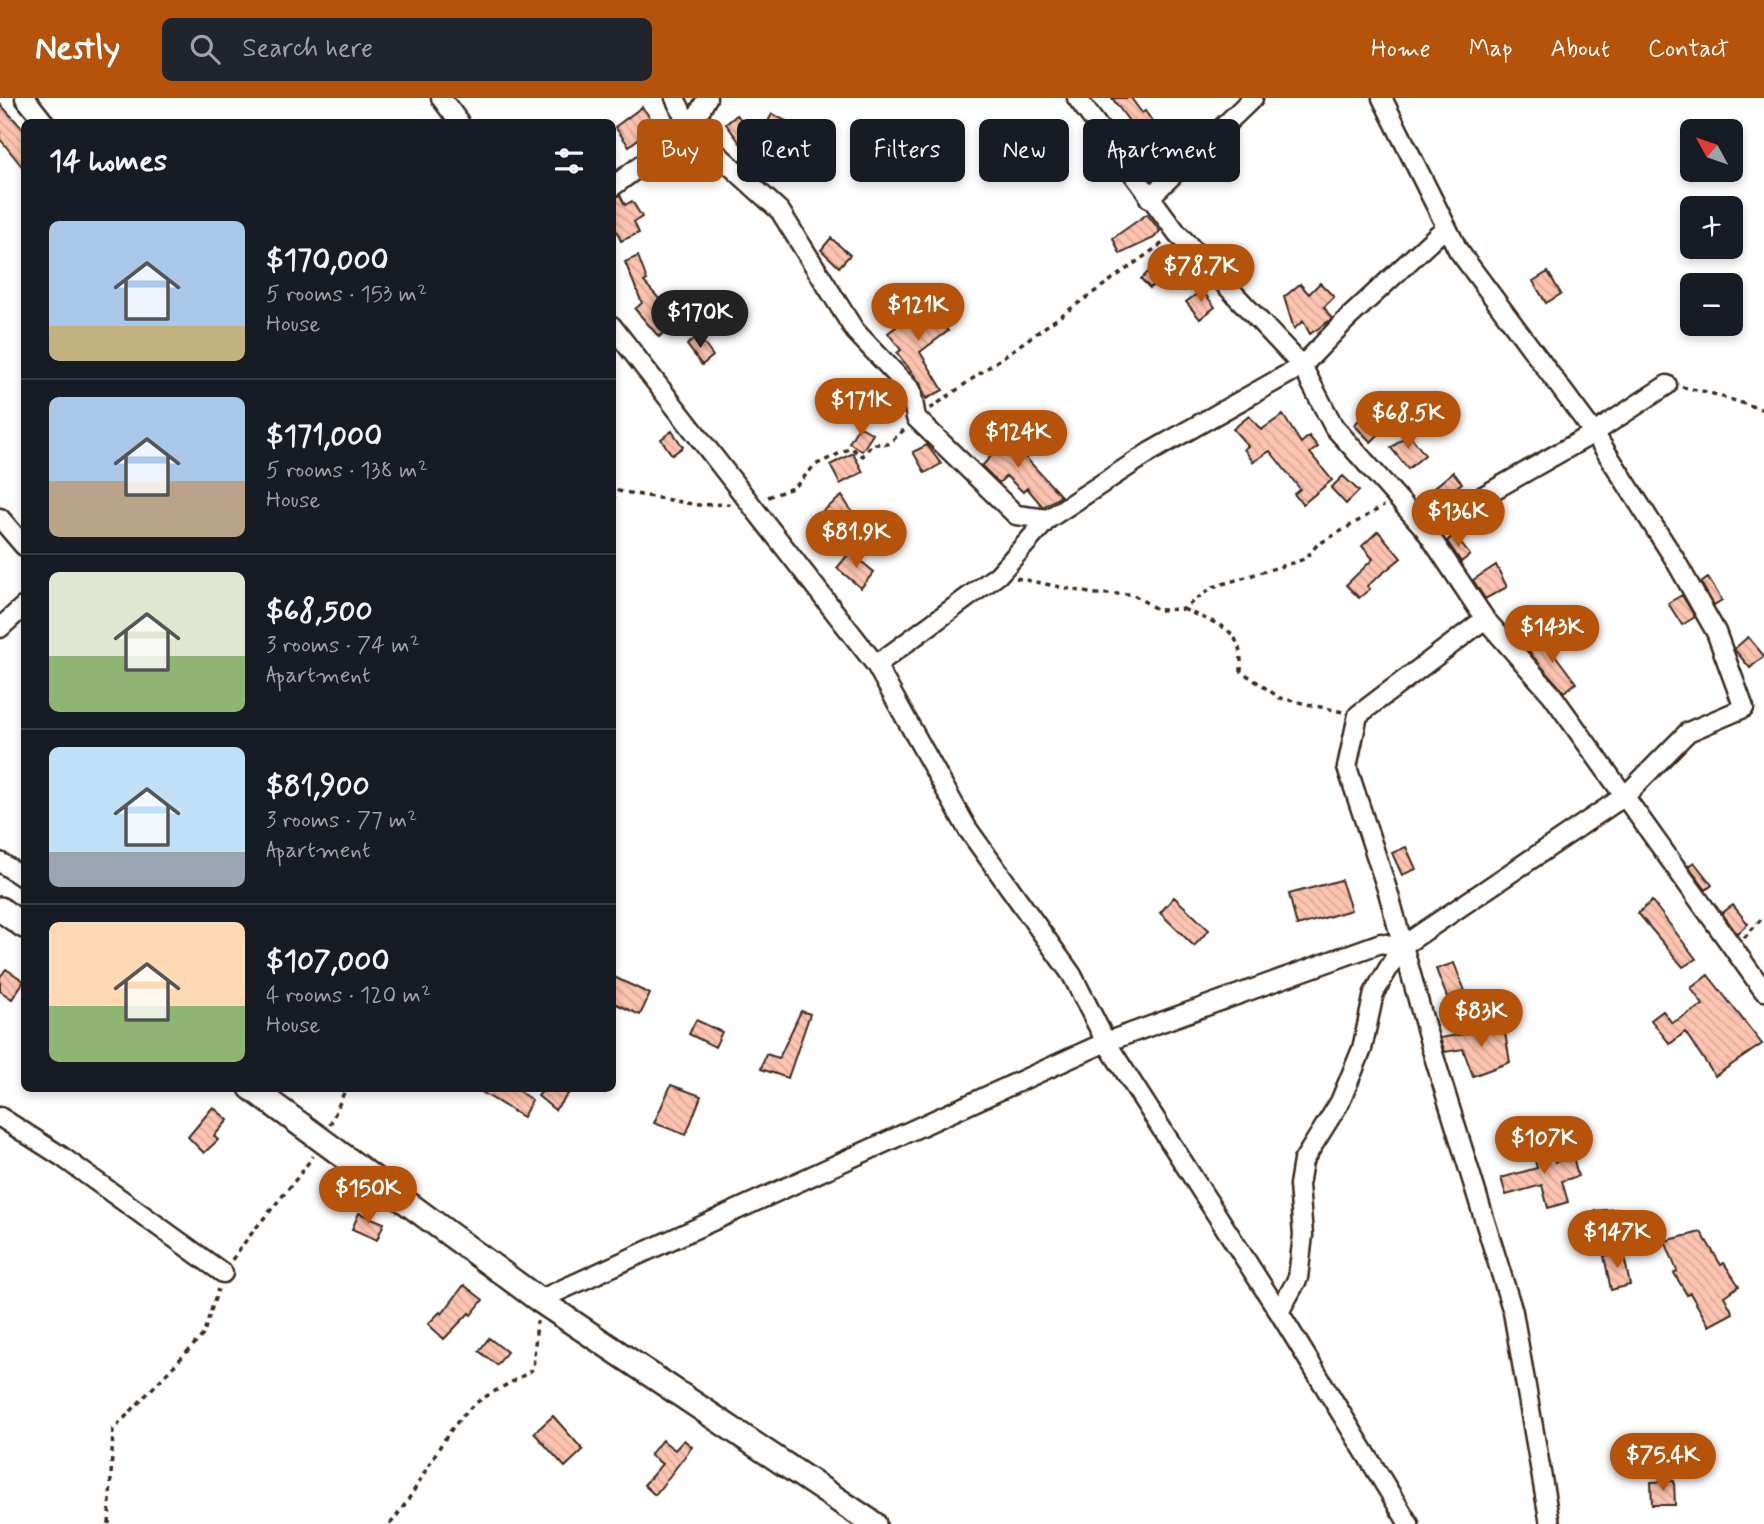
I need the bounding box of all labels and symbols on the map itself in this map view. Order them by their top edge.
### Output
north arrow [1680,119,1743,182]
pin: $78.7K [1144,244,1258,304]
pin: $121K [869,284,967,343]
pin: $170K [651,290,749,350]
pin: $171K [812,378,910,438]
pin: $68.5K [1351,392,1465,451]
pin: $124K [969,410,1067,470]
pin: $136K [1409,490,1507,549]
pin: $81.9K [799,510,913,570]
pin: $143K [1503,606,1601,665]
pin: $83K [1440,990,1522,1049]
pin: $107K [1495,1116,1593,1176]
pin: $150K [319,1166,417,1226]
pin: $147K [1568,1210,1666,1270]
pin: $75.4K [1606,1434,1720,1493]

